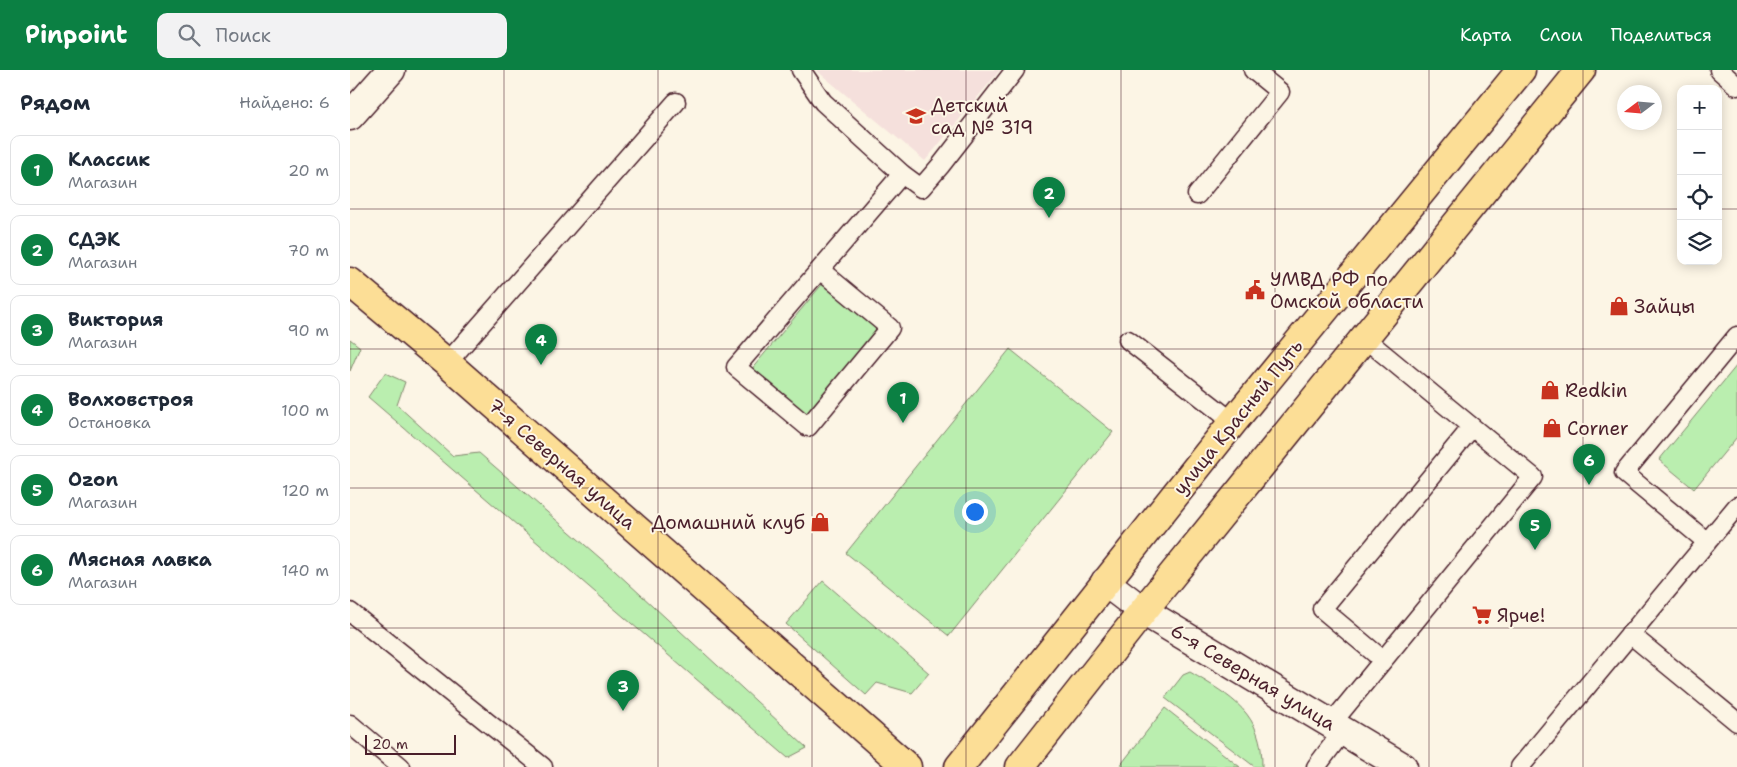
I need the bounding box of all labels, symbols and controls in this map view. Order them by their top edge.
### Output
search box [157,13,507,58]
text: Pinpoint [25,19,127,51]
icon: search [175,21,203,49]
text: Поиск [215,23,271,48]
text: Карта [1460,23,1511,47]
text: Слои [1539,23,1583,47]
text: Поделиться [1611,23,1712,47]
north arrow [1617,85,1662,130]
map controls [1677,85,1722,265]
button: + [1677,85,1722,130]
text: Рядом [20,89,90,117]
text: Найдено: 6 [239,92,330,113]
place label: Детский сад № 319 [931,93,1033,140]
school or university icon: Детский сад № 319 [905,105,927,127]
button: − [1677,130,1722,175]
text: Классик [68,147,150,172]
text: 1 [33,160,41,181]
text: 20 m [288,160,329,181]
text: Магазин [68,172,137,193]
button: locate [1677,175,1722,220]
pin: 2 [1033,177,1065,218]
button: layers [1677,220,1722,265]
text: СДЭК [68,227,120,252]
text: 2 [31,240,43,261]
text: 70 m [288,240,329,261]
text: Магазин [68,252,137,273]
place label: УМВД РФ по Омской области [1270,267,1424,314]
public building icon: УМВД РФ по Омской области [1244,279,1266,301]
place label: Зайцы [1634,294,1695,319]
shop icon: Зайцы [1608,295,1630,317]
text: Виктория [68,307,164,332]
text: 3 [31,320,43,341]
text: 90 m [288,320,329,341]
pin: 4 [525,324,557,365]
text: Магазин [68,332,137,353]
street label: улица Красный Путь [1167,334,1309,500]
place label: Redkin [1565,378,1627,403]
shop icon: Redkin [1539,379,1561,401]
pin: 1 [887,382,919,423]
text: Волховстроя [68,387,194,412]
street label: 7-я Северная улица [483,393,641,535]
text: 4 [31,400,43,421]
text: 100 m [281,400,329,421]
text: Остановка [68,412,151,433]
place label: Corner [1567,416,1629,441]
shop icon: Corner [1541,417,1563,439]
pin: 6 [1573,444,1605,485]
text: Ozon [68,467,118,492]
text: 5 [32,480,42,501]
text: 120 m [282,480,329,501]
text: Магазин [68,492,137,513]
your location [962,499,988,525]
pin: 5 [1519,509,1551,550]
place label: Домашний клуб [651,510,805,535]
shop icon: Домашний клуб [809,511,831,533]
text: Мясная лавка [68,547,212,572]
text: 6 [31,560,43,581]
text: 140 m [282,560,329,581]
text: Магазин [68,572,137,593]
place label: Ярче! [1497,603,1545,628]
supermarket icon: Ярче! [1471,604,1493,626]
street label: 6-я Северная улица [1166,618,1340,736]
pin: 3 [607,670,639,711]
scale bar [365,732,456,755]
text: 20 m [372,735,408,753]

